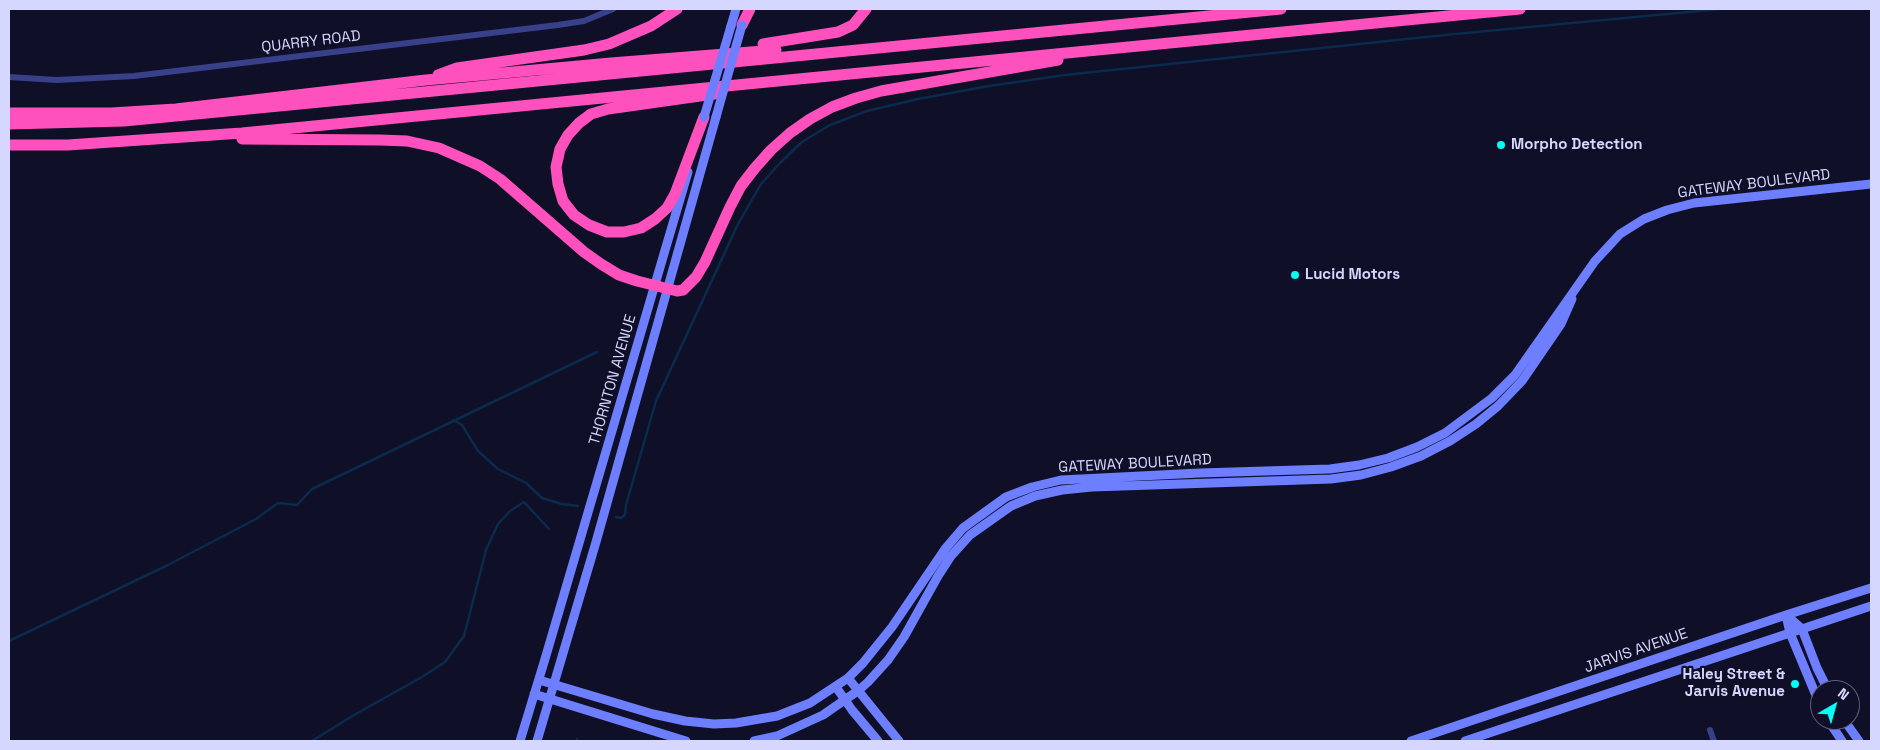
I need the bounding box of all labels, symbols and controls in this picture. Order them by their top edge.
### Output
street label: QUARRY ROAD [260,27,362,57]
place label: Morpho Detection [1511,136,1643,154]
marker: Morpho Detection [1495,139,1507,151]
street label: GATEWAY BOULEVARD [1677,166,1831,202]
place label: Lucid Motors [1305,266,1400,284]
marker: Lucid Motors [1289,269,1301,281]
street label: THORNTON AVENUE [586,313,640,447]
street label: GATEWAY BOULEVARD [1058,451,1212,477]
street label: JARVIS AVENUE [1582,625,1690,677]
place label: Haley Street & Jarvis Avenue [1683,666,1785,701]
marker: Haley Street & Jarvis Avenue [1789,678,1801,690]
north arrow [1810,680,1860,730]
text: N [1834,684,1853,704]

